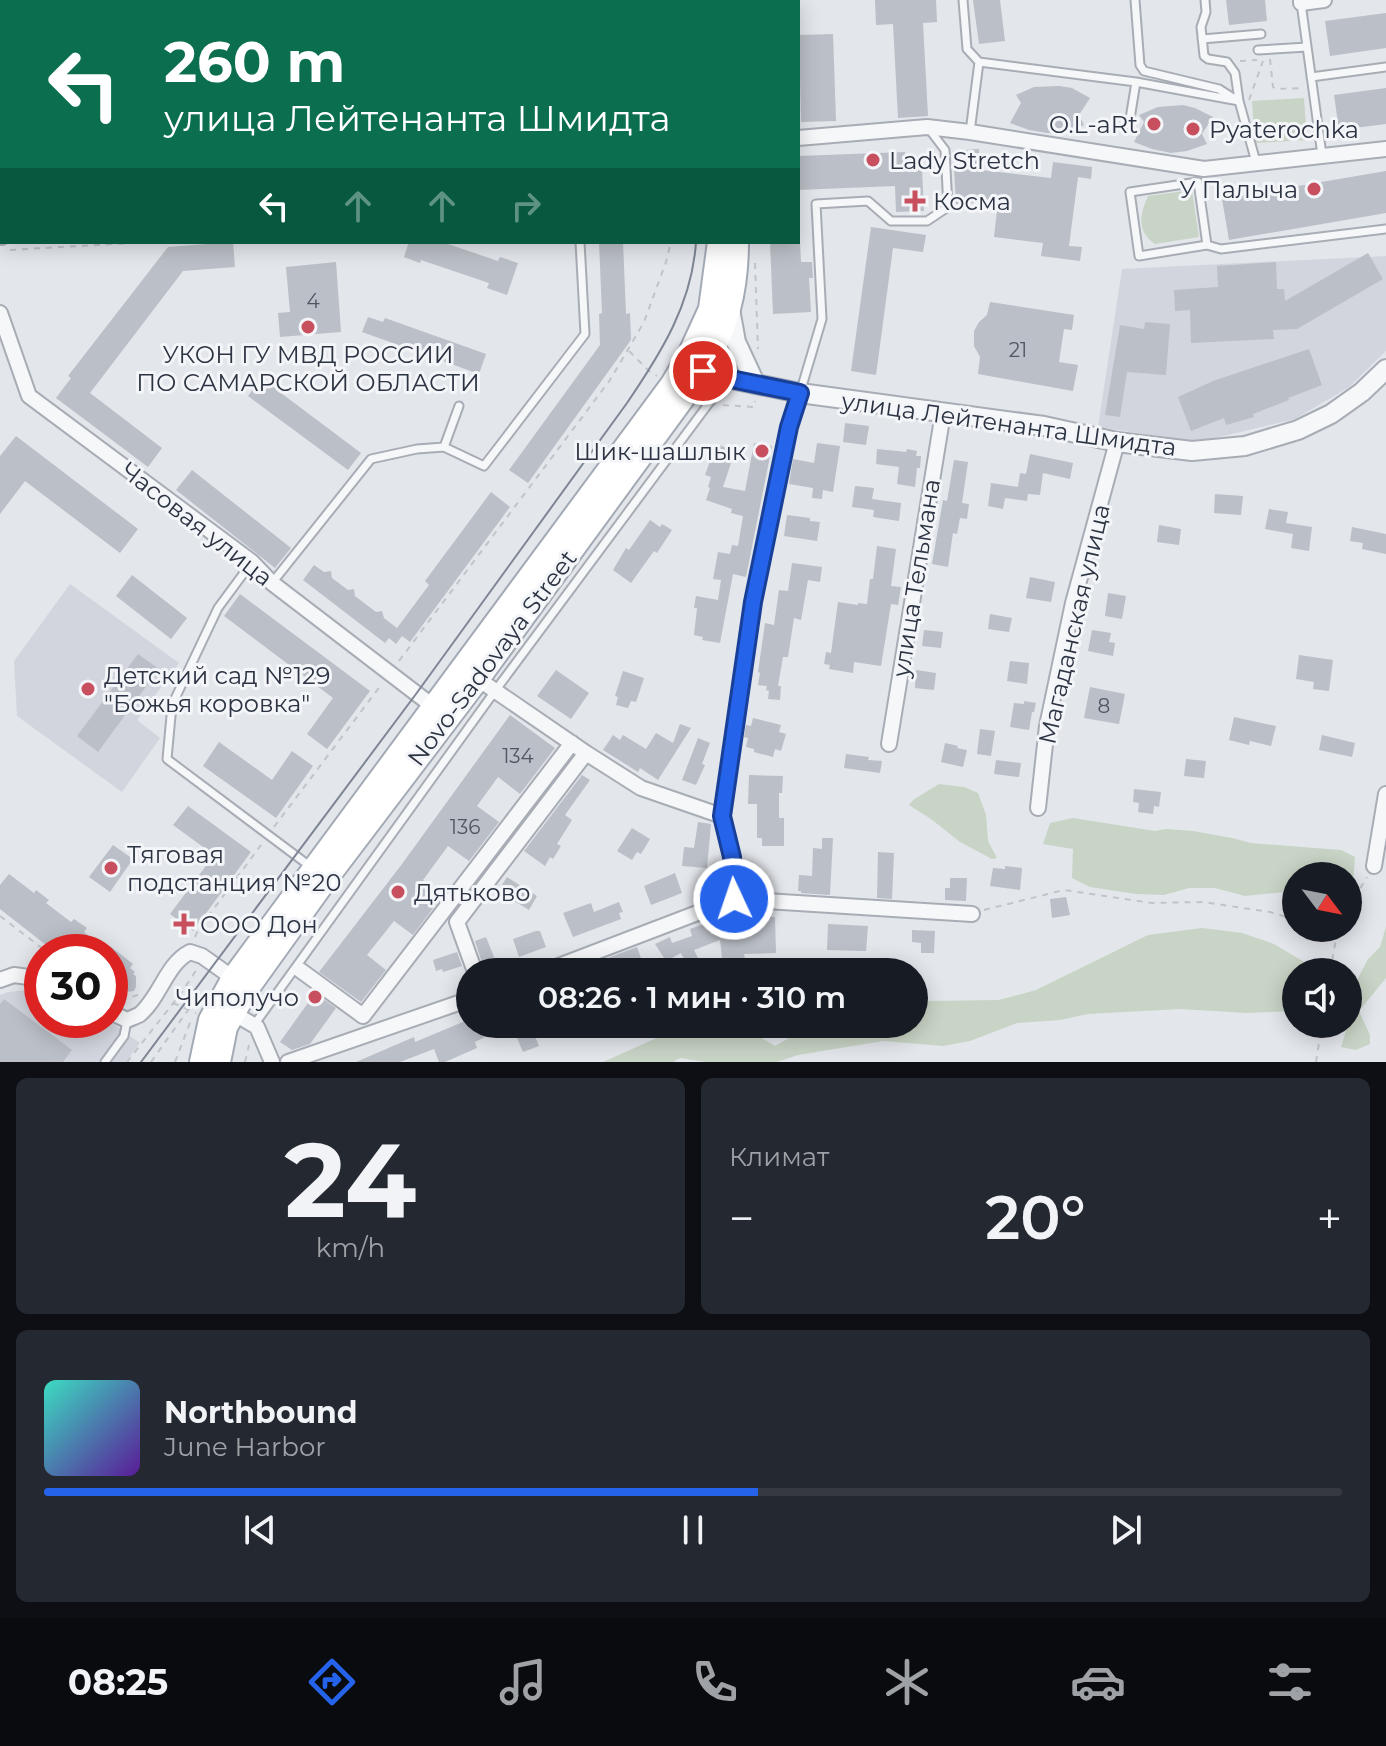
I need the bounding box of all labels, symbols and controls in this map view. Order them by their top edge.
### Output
text: 260 m [164,28,345,96]
icon: left [32,32,136,136]
text: улица Лейтенанта Шмидта [164,96,671,140]
place label: O.L-aRt [1049,110,1138,139]
marker: O.L-aRt [1145,115,1163,133]
place label: Pyaterochka [1209,115,1359,144]
marker: Pyaterochka [1184,120,1202,138]
place label: Lady Stretch [889,146,1040,175]
marker: Lady Stretch [864,151,882,169]
place label: У Палыча [1179,175,1298,204]
marker: У Палыча [1305,180,1323,198]
icon: left [252,184,296,228]
icon: ahead [336,184,380,228]
icon: ahead [420,184,464,228]
icon: right [504,184,548,228]
place label: Косма [933,187,1011,216]
marker: Косма [904,190,926,212]
house number: 4 [306,289,320,313]
marker: УКОН ГУ МВД РОССИИ ПО САМАРСКОЙ ОБЛАСТИ [299,318,317,336]
pin [669,337,737,405]
house number: 21 [1009,338,1027,362]
place label: УКОН ГУ МВД РОССИИ ПО САМАРСКОЙ ОБЛАСТИ [136,340,480,397]
icon: arrive [681,349,725,393]
street label: улица Лейтенанта Шмидта [839,386,1178,462]
place label: Шик-шашлык [574,437,746,466]
marker: Шик-шашлык [753,442,771,460]
street label: Часовая улица [116,456,278,592]
street label: улица Тельмана [886,477,946,680]
street label: Магаданская улица [1032,501,1116,747]
street label: Novo-Sadovaya Street [401,544,583,772]
place label: Детский сад №129 "Божья коровка" [104,661,330,718]
marker: Детский сад №129 "Божья коровка" [79,680,97,698]
house number: 8 [1098,694,1110,718]
house number: 134 [502,744,534,768]
house number: 136 [450,815,480,839]
place label: Тяговая подстанция №20 [127,840,341,897]
position arrow [692,857,776,941]
marker: Тяговая подстанция №20 [102,859,120,877]
north arrow [1282,862,1362,942]
map controls [1282,862,1362,1038]
place label: Дятьково [414,878,531,907]
marker: Дятьково [389,883,407,901]
place label: ООО Дон [200,910,318,939]
marker: ООО Дон [175,915,193,933]
speed limit sign: 30 [24,934,128,1038]
button: sound [1282,958,1362,1038]
text: 08:26 · 1 мин · 310 m [538,979,846,1016]
place label: Чиполучо [176,983,299,1012]
marker: Чиполучо [306,988,324,1006]
text: 24 [285,1116,416,1243]
text: Климат [729,1141,829,1173]
text: 20° [985,1181,1086,1254]
text: − [729,1191,754,1245]
text: + [1317,1191,1342,1245]
text: km/h [316,1232,385,1264]
text: Northbound [164,1394,358,1431]
text: June Harbor [164,1431,326,1463]
icon: previous [238,1508,282,1552]
icon: pause [671,1508,715,1552]
icon: next [1104,1508,1148,1552]
icon: directions [304,1654,360,1710]
icon: music [495,1654,551,1710]
icon: phone [687,1654,743,1710]
icon: climate [879,1654,935,1710]
icon: car [1070,1654,1126,1710]
icon: filters [1262,1654,1318,1710]
text: 08:25 [68,1660,168,1704]

